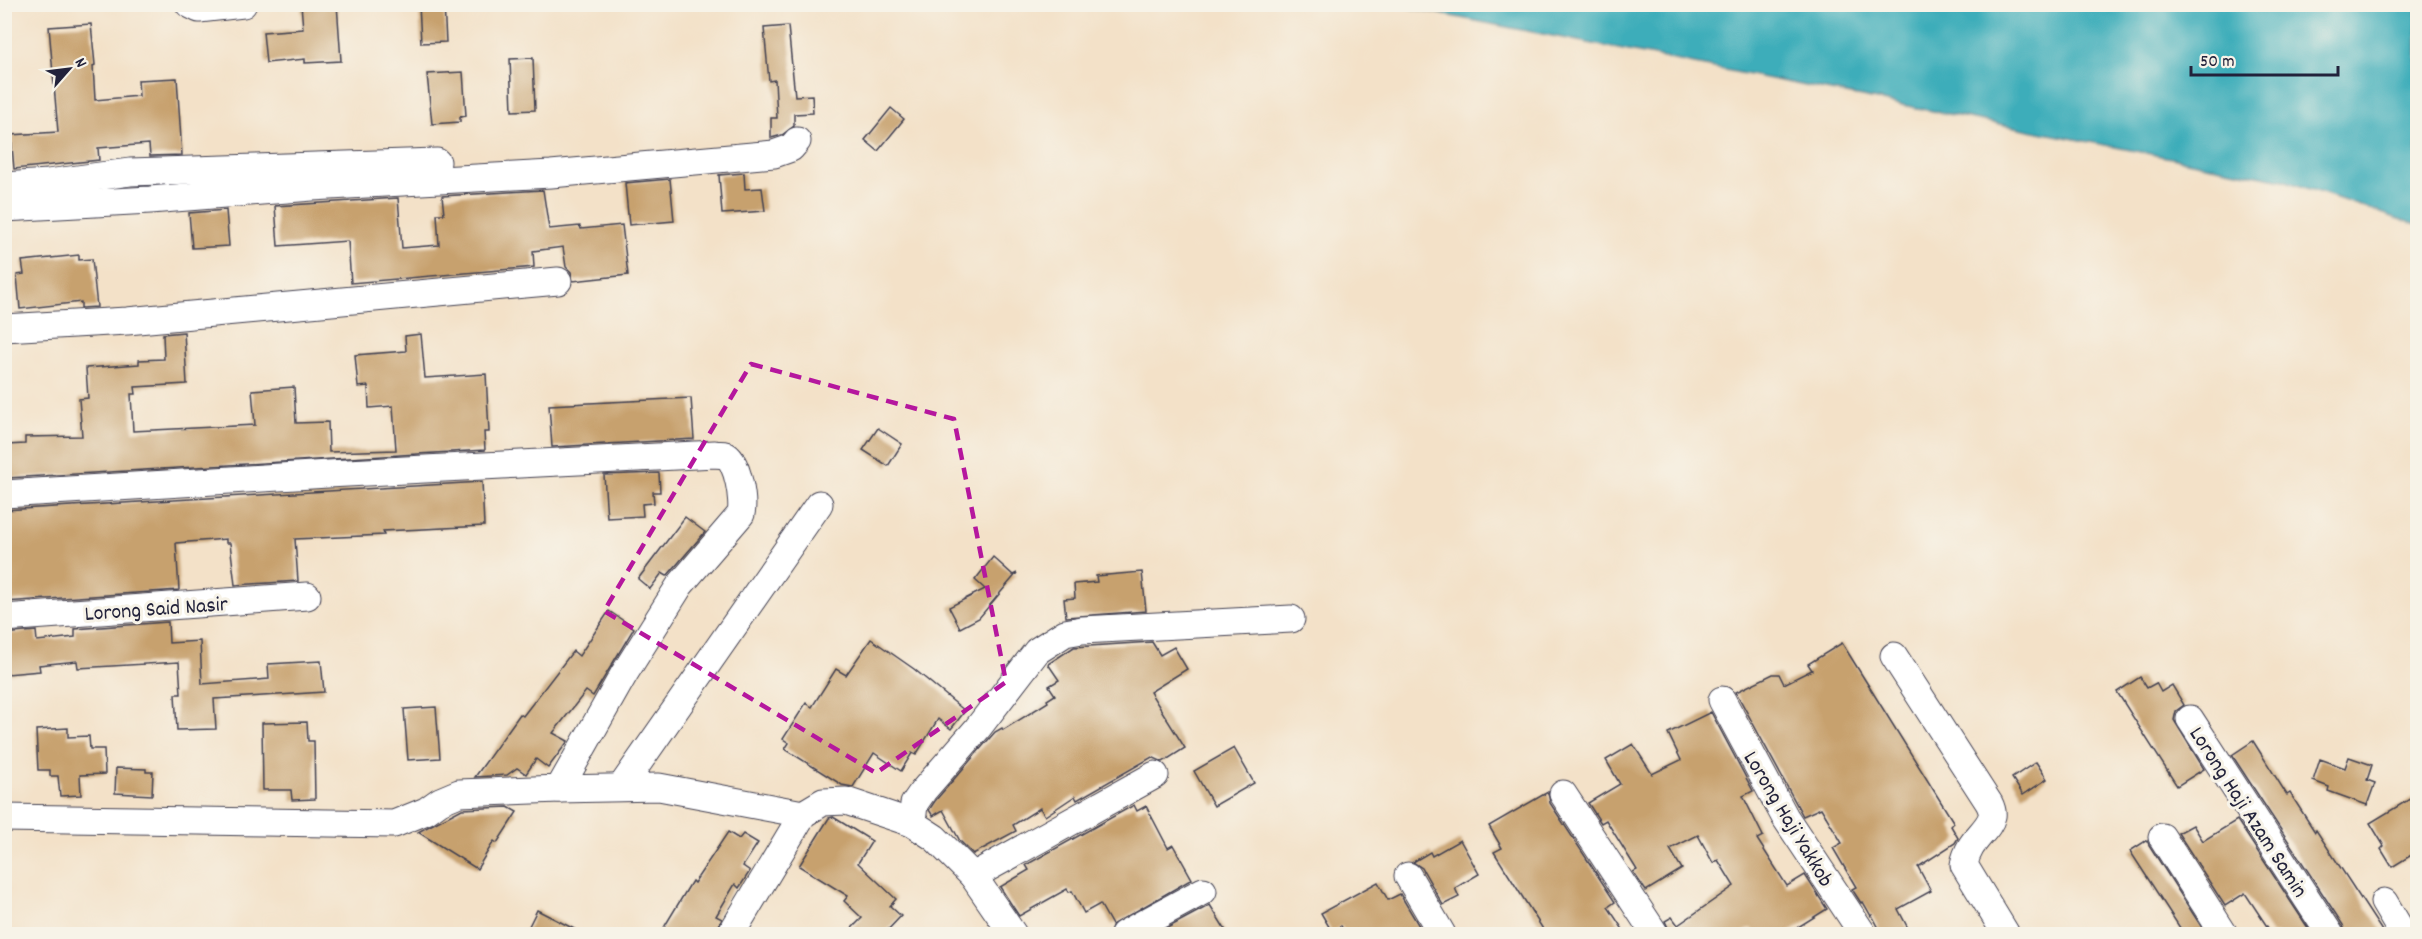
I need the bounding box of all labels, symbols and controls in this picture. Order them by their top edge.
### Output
north arrow [39,39,99,99]
scale bar [2191,39,2338,77]
text: 50 m [2200,50,2235,75]
text: N [68,54,92,72]
street label: Lorong Said Nasir [84,590,230,631]
street label: Lorong Haji Azam Samin [2180,721,2314,904]
street label: Lorong Haji Yakkob [1734,746,1840,894]

